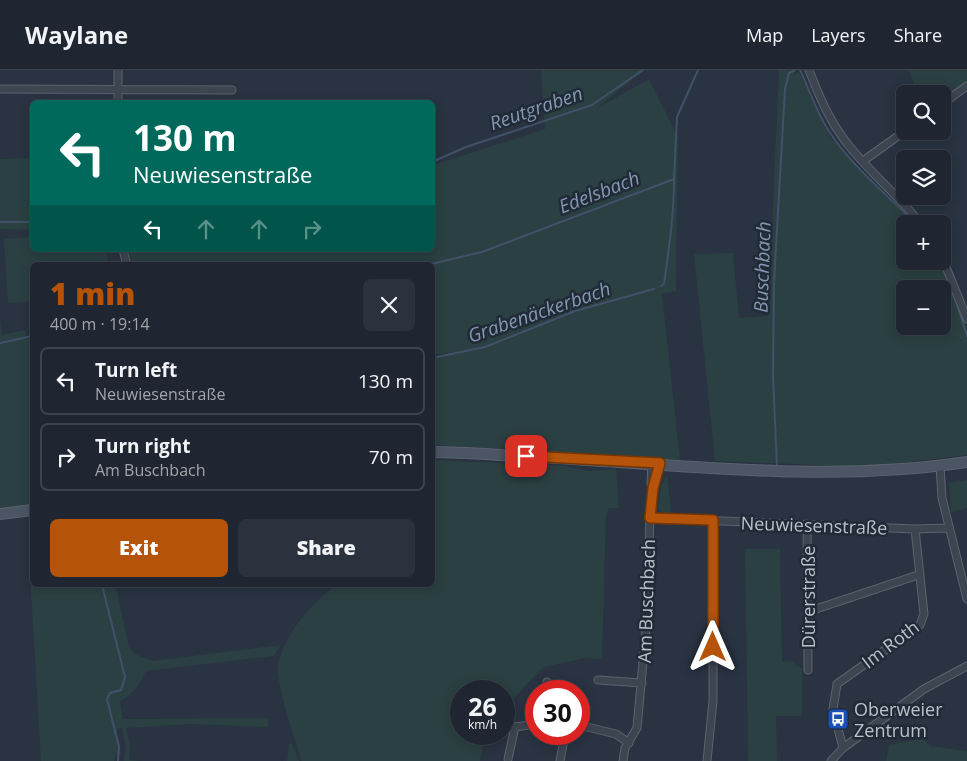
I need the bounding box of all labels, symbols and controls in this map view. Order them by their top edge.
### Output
text: Waylane [25,18,128,51]
text: Map [746,23,783,47]
text: Layers [811,23,866,47]
text: Share [894,23,942,47]
water label: Reutgraben [486,80,586,136]
map controls [896,85,951,335]
button: search [896,85,951,140]
text: 130 m [133,114,237,161]
icon: left [50,120,115,185]
button: layers [896,150,951,205]
text: Neuwiesenstraße [133,159,312,189]
water label: Edelsbach [555,165,643,219]
icon: left [139,215,167,243]
icon: ahead [192,215,220,243]
icon: ahead [245,215,273,243]
icon: right [298,215,326,243]
button: + [896,215,951,270]
water label: Buschbach [747,221,777,313]
text: 1 min [50,273,135,314]
water label: Grabenäckerbach [464,275,614,349]
button: close [363,279,415,331]
button: − [896,280,951,335]
text: 400 m · 19:14 [50,313,150,335]
text: Turn left [95,357,177,383]
icon: left [52,367,80,395]
text: 130 m [358,368,413,394]
text: Neuwiesenstraße [95,383,225,405]
text: Turn right [95,433,190,459]
pin [505,435,547,477]
icon: arrive [512,442,540,470]
icon: right [52,443,80,471]
text: 70 m [369,444,413,470]
text: Am Buschbach [95,459,206,481]
street label: Neuwiesenstraße [740,510,888,540]
button: Exit [50,519,228,577]
button: Share [238,519,415,577]
street label: Am Buschbach [632,538,660,664]
street label: Dürerstraße [796,546,820,648]
street label: Im Roth [857,615,923,673]
position arrow [686,620,738,672]
speed limit sign: 30 [525,680,590,745]
text: 26 [468,689,497,723]
place label: Oberweier Zentrum [854,697,943,742]
bus stop icon: Oberweier Zentrum [826,707,850,731]
text: km/h [468,716,497,733]

